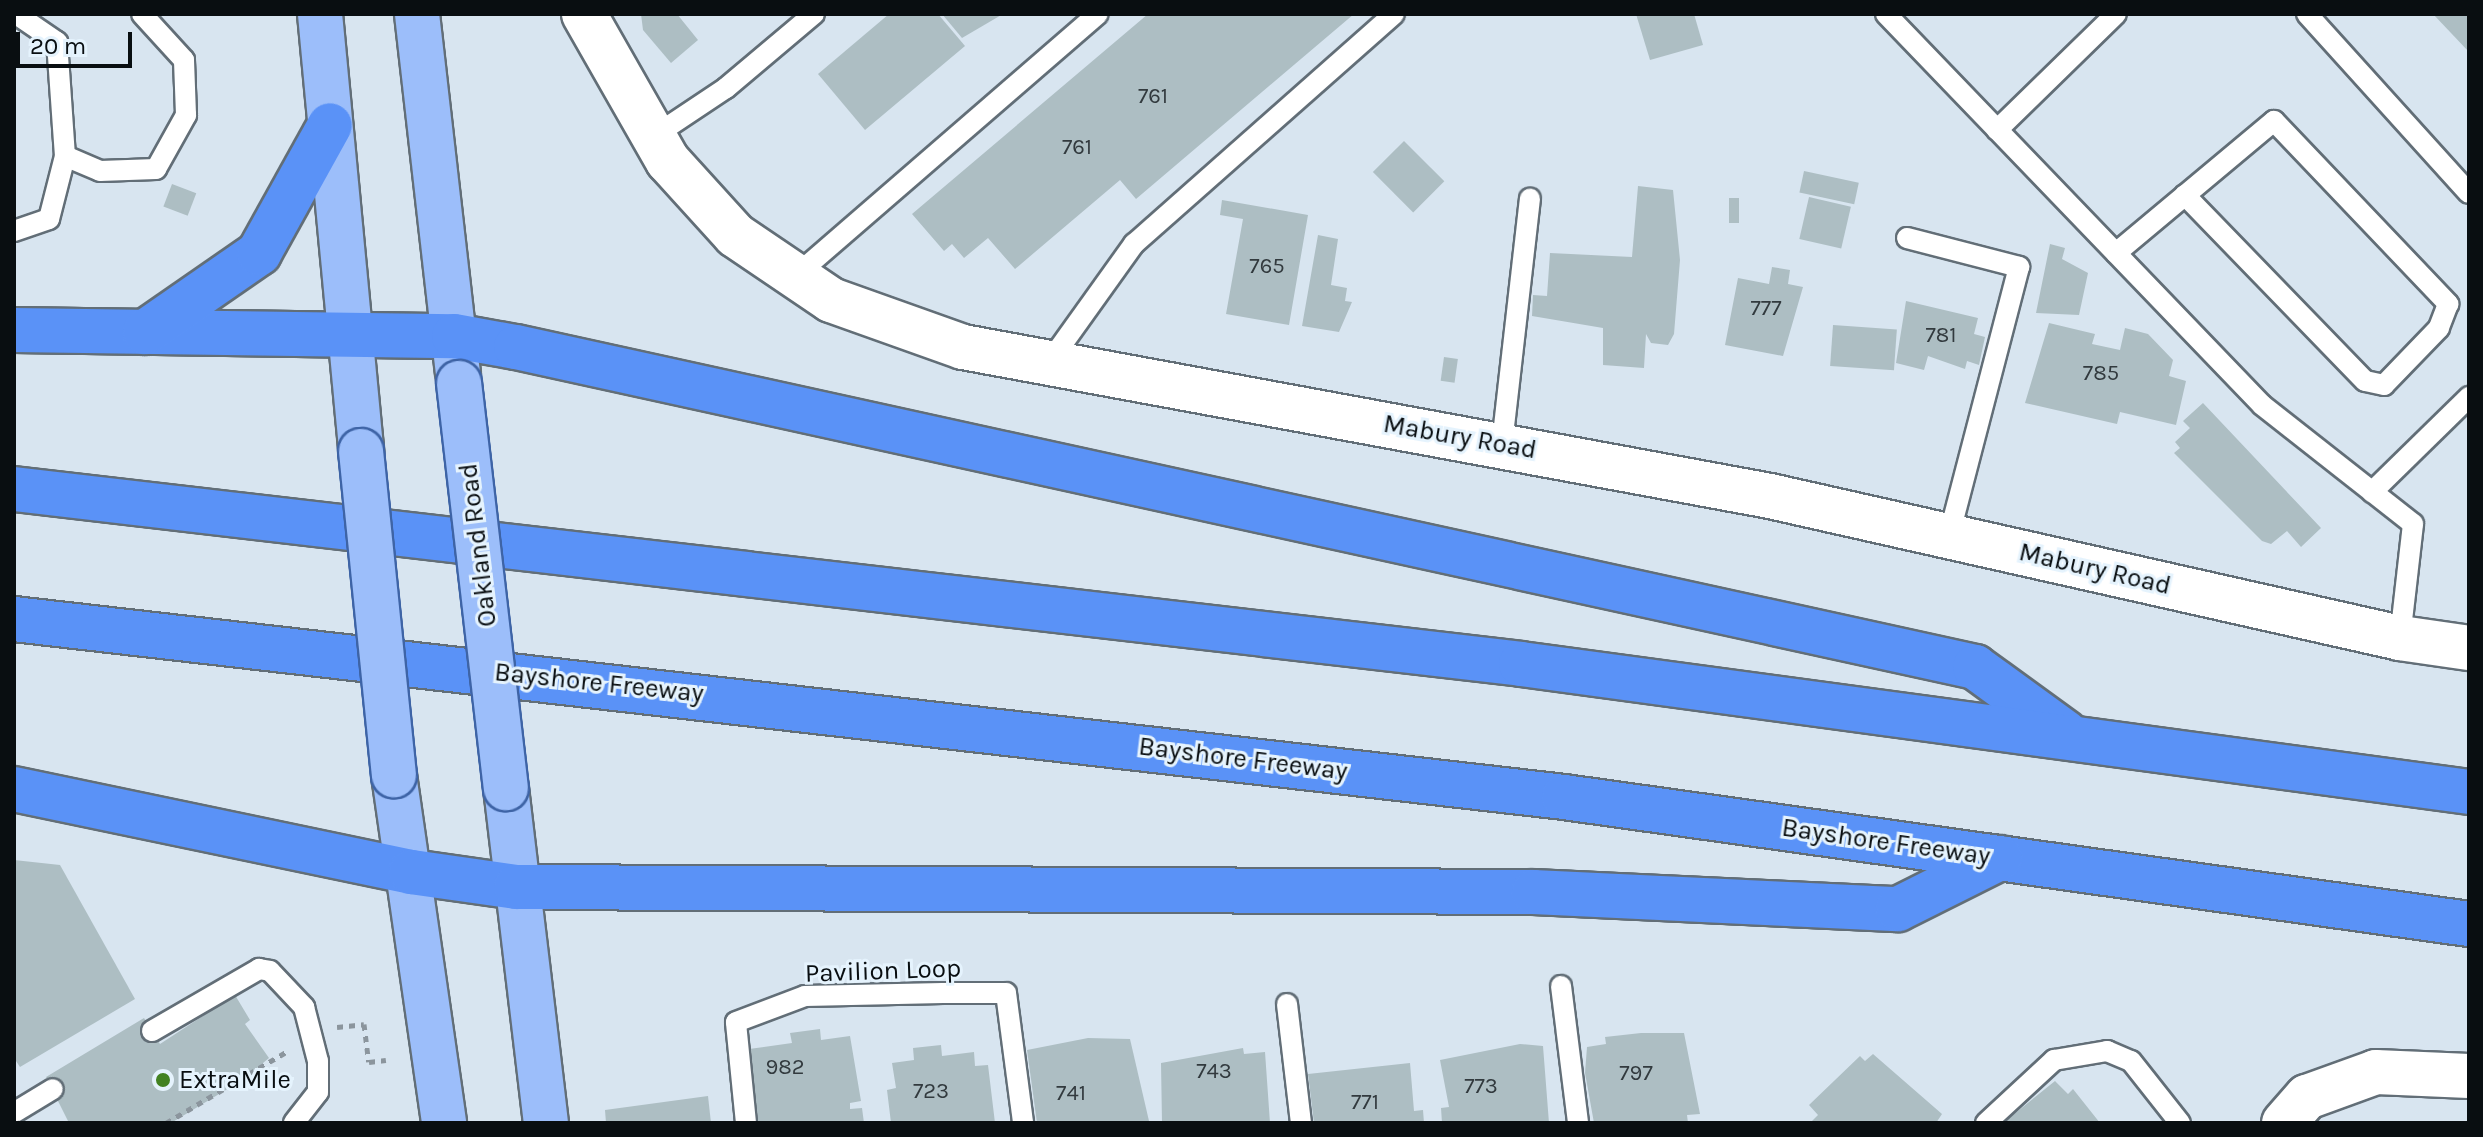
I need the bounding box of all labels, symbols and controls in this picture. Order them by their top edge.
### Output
scale bar [20,16,136,66]
text: 20 m [30,32,86,60]
house number: 761 [1138,84,1168,110]
house number: 761 [1062,135,1092,161]
house number: 765 [1249,254,1285,280]
house number: 777 [1751,296,1781,322]
house number: 781 [1925,323,1957,349]
house number: 785 [2083,361,2119,387]
street label: Mabury Road [1381,408,1539,466]
street label: Oakland Road [452,461,504,629]
street label: Mabury Road [2016,536,2174,602]
street label: Bayshore Freeway [493,657,705,709]
street label: Bayshore Freeway [1137,731,1349,787]
street label: Bayshore Freeway [1780,812,1992,872]
street label: Pavilion Loop [804,953,962,989]
house number: 982 [765,1055,805,1081]
house number: 743 [1196,1059,1232,1085]
house number: 797 [1619,1061,1653,1087]
place label: ExtraMile [179,1064,291,1096]
marker: ExtraMile [154,1071,172,1089]
house number: 773 [1464,1074,1498,1100]
house number: 723 [913,1079,949,1105]
house number: 741 [1056,1081,1086,1107]
house number: 771 [1351,1090,1379,1116]

